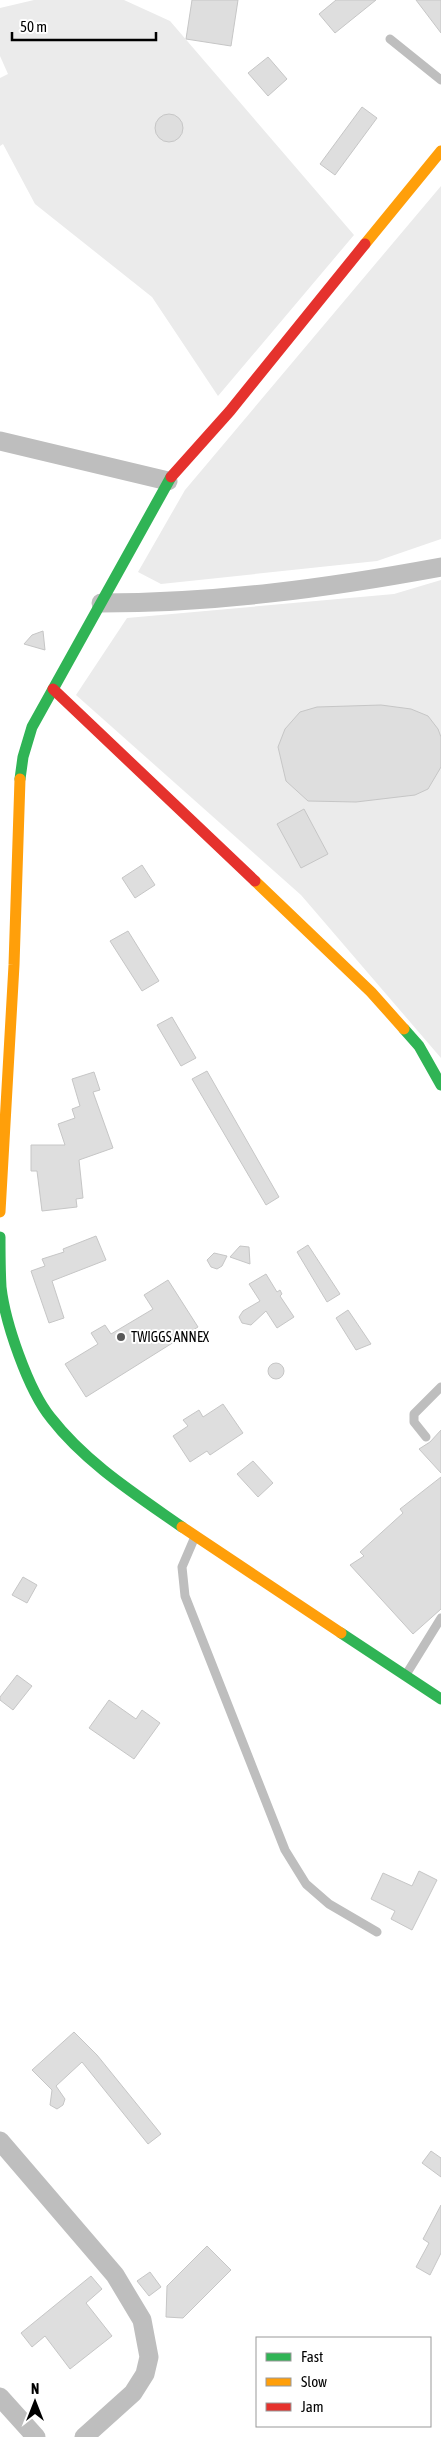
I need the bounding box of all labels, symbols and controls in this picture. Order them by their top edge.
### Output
scale bar [12,10,156,42]
text: 50 m [20,18,47,35]
place label: TWIGGS ANNEX [131,1329,210,1345]
marker: TWIGGS ANNEX [115,1331,127,1343]
legend [256,2337,431,2427]
text: Fast [301,2348,323,2365]
text: Slow [301,2373,327,2390]
north arrow [10,2377,60,2427]
text: N [31,2381,39,2397]
text: Jam [301,2398,324,2415]

